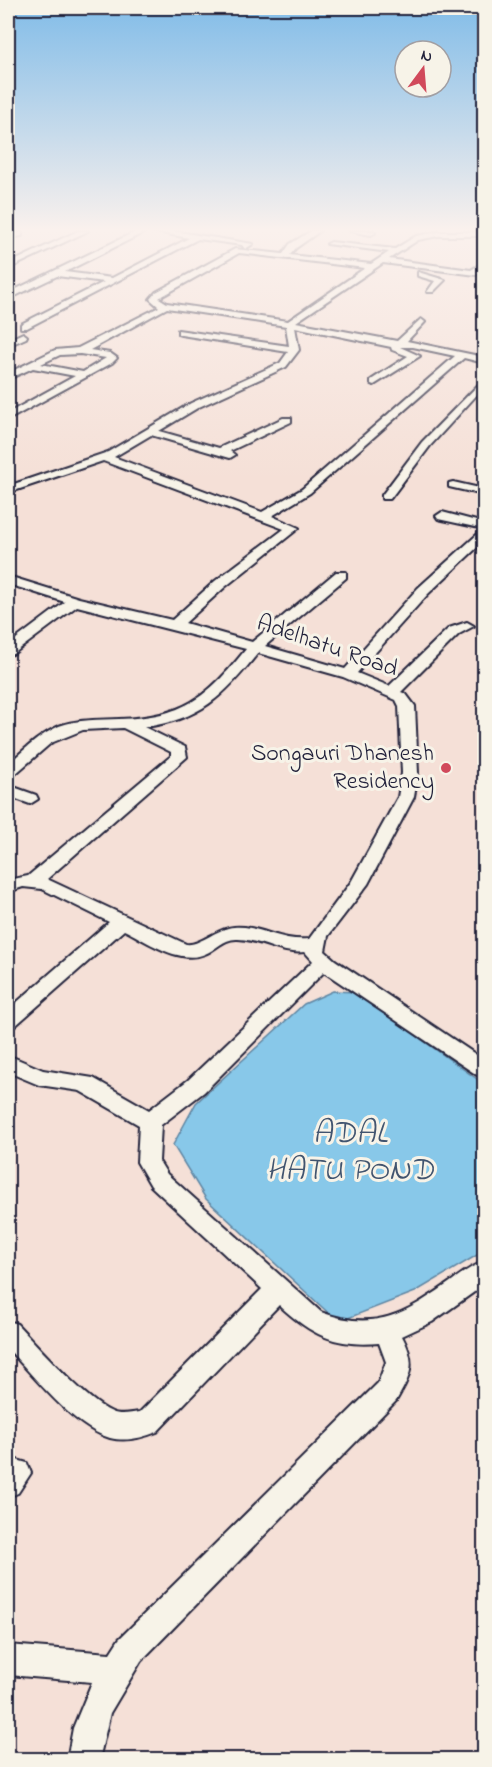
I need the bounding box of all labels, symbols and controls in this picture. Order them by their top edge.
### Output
north arrow [393,39,453,99]
text: N [418,43,435,70]
street label: Adelhatu Road [252,606,403,688]
place label: Songauri Dhanesh Residency [251,737,434,801]
marker: Songauri Dhanesh Residency [439,761,453,775]
water label: ADAL HATU POND [266,1111,435,1195]

